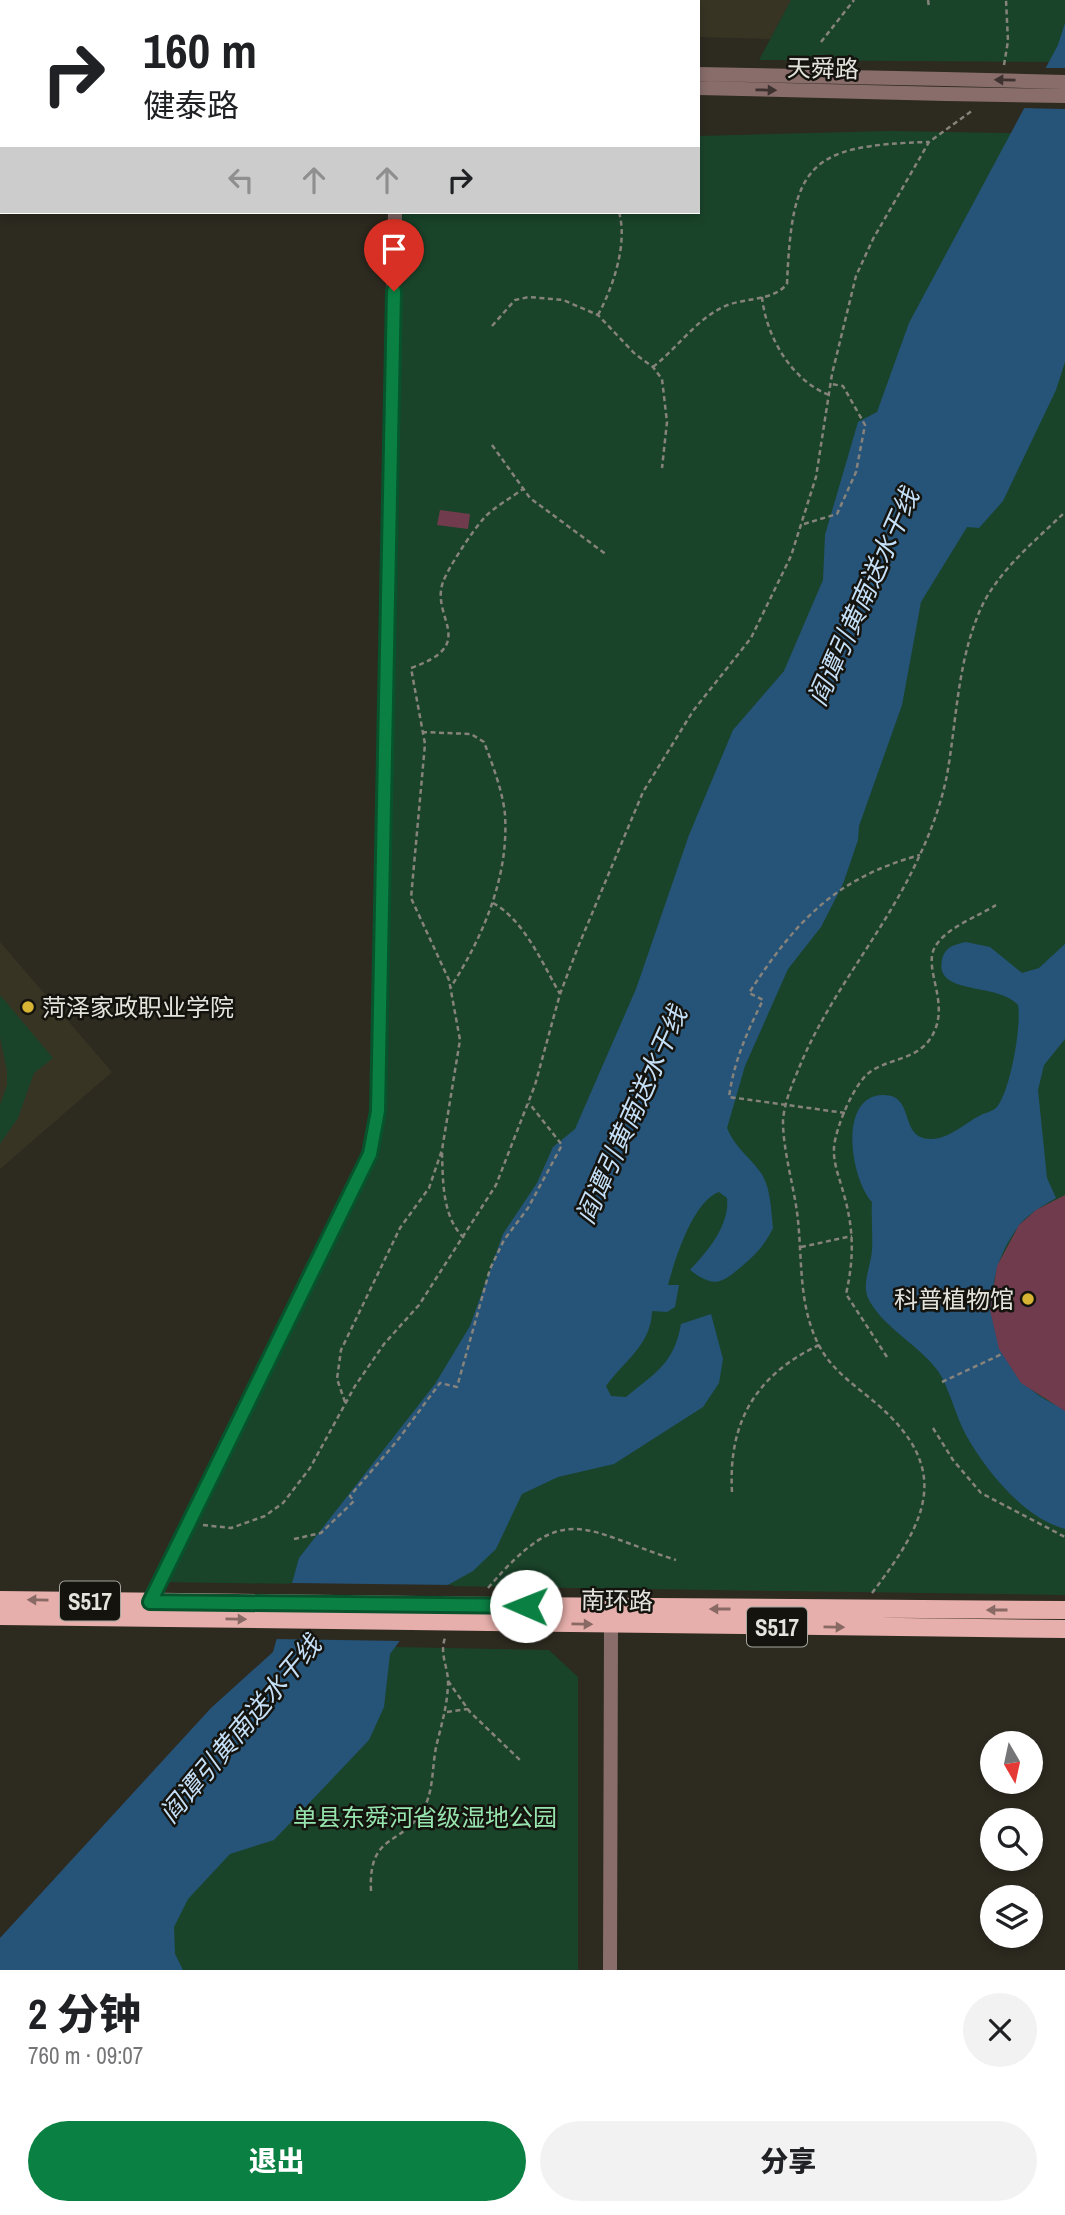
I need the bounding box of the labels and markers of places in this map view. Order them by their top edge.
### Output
pin [364,219,424,291]
place label: 菏泽家政职业学院 [42,991,234,1023]
marker: 菏泽家政职业学院 [20,999,36,1015]
place label: 科普植物馆 [894,1283,1014,1315]
marker: 科普植物馆 [1020,1291,1036,1307]

